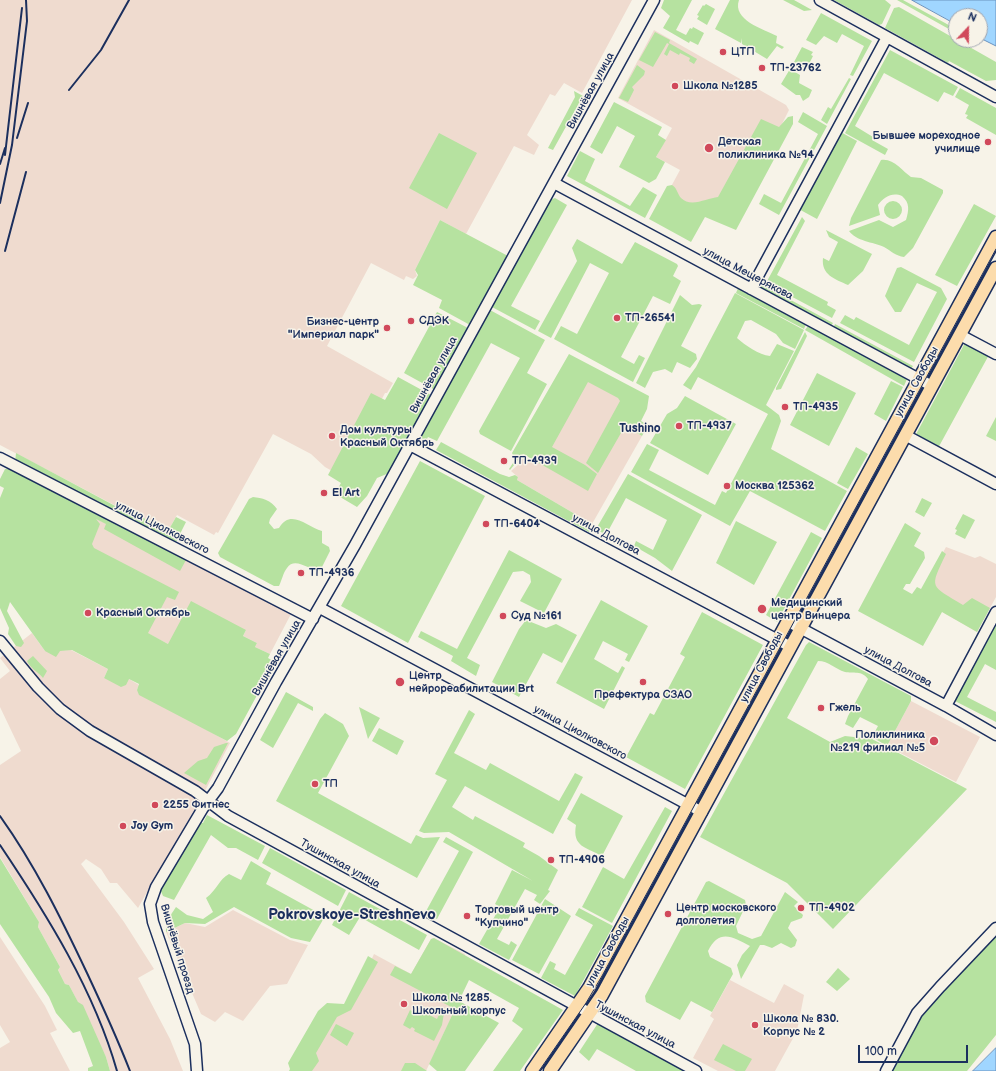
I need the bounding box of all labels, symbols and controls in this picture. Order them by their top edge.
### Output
north arrow [948,8,988,48]
text: N [966,10,979,25]
place label: ЦТП [731,45,754,59]
marker: ЦТП [718,47,728,57]
street label: Вишнёвая улица [564,50,618,132]
place label: ТП-23762 [770,61,821,75]
marker: ТП-23762 [757,63,767,73]
place label: Школа №1285 [683,79,758,93]
marker: Школа №1285 [670,81,680,91]
place label: Бывшее мореходное училище [873,129,980,155]
place label: Детская поликлиника №94 [718,135,814,161]
marker: Бывшее мореходное училище [983,137,993,147]
marker: Детская поликлиника №94 [703,142,715,154]
street label: улица Мещерякова [701,245,795,303]
place label: ТП-26541 [625,311,675,325]
marker: ТП-26541 [612,313,622,323]
place label: СДЭК [419,314,449,328]
place label: Бизнес-центр "Империал парк" [288,315,379,341]
marker: СДЭК [406,316,416,326]
marker: Бизнес-центр "Империал парк" [382,323,392,333]
street label: Вишнёвая улица [407,334,461,416]
street label: улица Свободы [892,345,942,419]
place label: ТП-4935 [793,400,838,414]
marker: ТП-4935 [780,402,790,412]
place label: ТП-4937 [687,419,732,433]
marker: ТП-4937 [674,421,684,431]
district label: Tushino [619,422,661,436]
place label: Дом культуры Красный Октябрь [340,423,434,449]
marker: Дом культуры Красный Октябрь [327,431,337,441]
place label: ТП-4939 [512,454,557,468]
marker: ТП-4939 [499,456,509,466]
place label: Москва 125362 [735,479,814,493]
marker: Москва 125362 [722,481,732,491]
place label: El Art [332,486,360,500]
marker: El Art [319,488,329,498]
street label: улица Циолковского [113,499,211,557]
street label: улица Долгова [570,512,642,558]
place label: ТП-6404 [494,517,540,531]
marker: ТП-6404 [481,519,491,529]
place label: ТП-4936 [309,566,354,580]
marker: ТП-4936 [296,568,306,578]
place label: Медицинский центр Винцера [771,596,850,622]
marker: Медицинский центр Винцера [756,603,768,615]
place label: Красный Октябрь [96,606,190,620]
marker: Красный Октябрь [83,608,93,618]
place label: Суд №161 [511,609,562,623]
marker: Суд №161 [498,611,508,621]
street label: Вишнёвая улица [250,618,304,698]
street label: улица Свободы [738,629,786,705]
street label: улица Долгова [862,644,934,690]
place label: Центр нейрореабилитации Brt [409,669,534,695]
marker: Центр нейрореабилитации Brt [394,676,406,688]
marker: Префектура СЗАО [638,677,648,687]
place label: Префектура СЗАО [594,688,692,702]
place label: Гжель [829,701,861,715]
street label: улица Циолковского [531,703,629,763]
marker: Гжель [816,703,826,713]
place label: Поликлиника №219 филиал №5 [830,728,925,754]
marker: Поликлиника №219 филиал №5 [928,735,940,747]
place label: ТП [323,777,338,791]
marker: ТП [310,779,320,789]
place label: 2255 Фитнес [163,798,230,812]
marker: 2255 Фитнес [150,800,160,810]
place label: Joy Gym [131,819,173,833]
marker: Joy Gym [118,821,128,831]
street label: Тушинская улица [298,837,382,891]
place label: ТП-4906 [559,853,605,867]
marker: ТП-4906 [546,855,556,865]
place label: Центр московского долголетия [676,901,776,927]
place label: ТП-4902 [809,901,855,915]
street label: Вишнёвый проезд [157,902,197,996]
place label: Торговый центр "Купчино" [475,903,559,929]
marker: ТП-4902 [796,903,806,913]
district label: Pokrovskoye-Streshnevo [268,906,436,924]
marker: Центр московского долголетия [663,909,673,919]
marker: Торговый центр "Купчино" [462,911,472,921]
street label: улица Свободы [583,915,633,989]
place label: Школа № 1285. Школьный корпус [412,991,506,1017]
street label: Тушинская улица [592,998,678,1052]
marker: Школа № 1285. Школьный корпус [399,999,409,1009]
place label: Школа № 830. Корпус № 2 [763,1012,839,1038]
marker: Школа № 830. Корпус № 2 [750,1020,760,1030]
scale bar [860,1037,970,1063]
text: 100 m [865,1044,897,1059]

